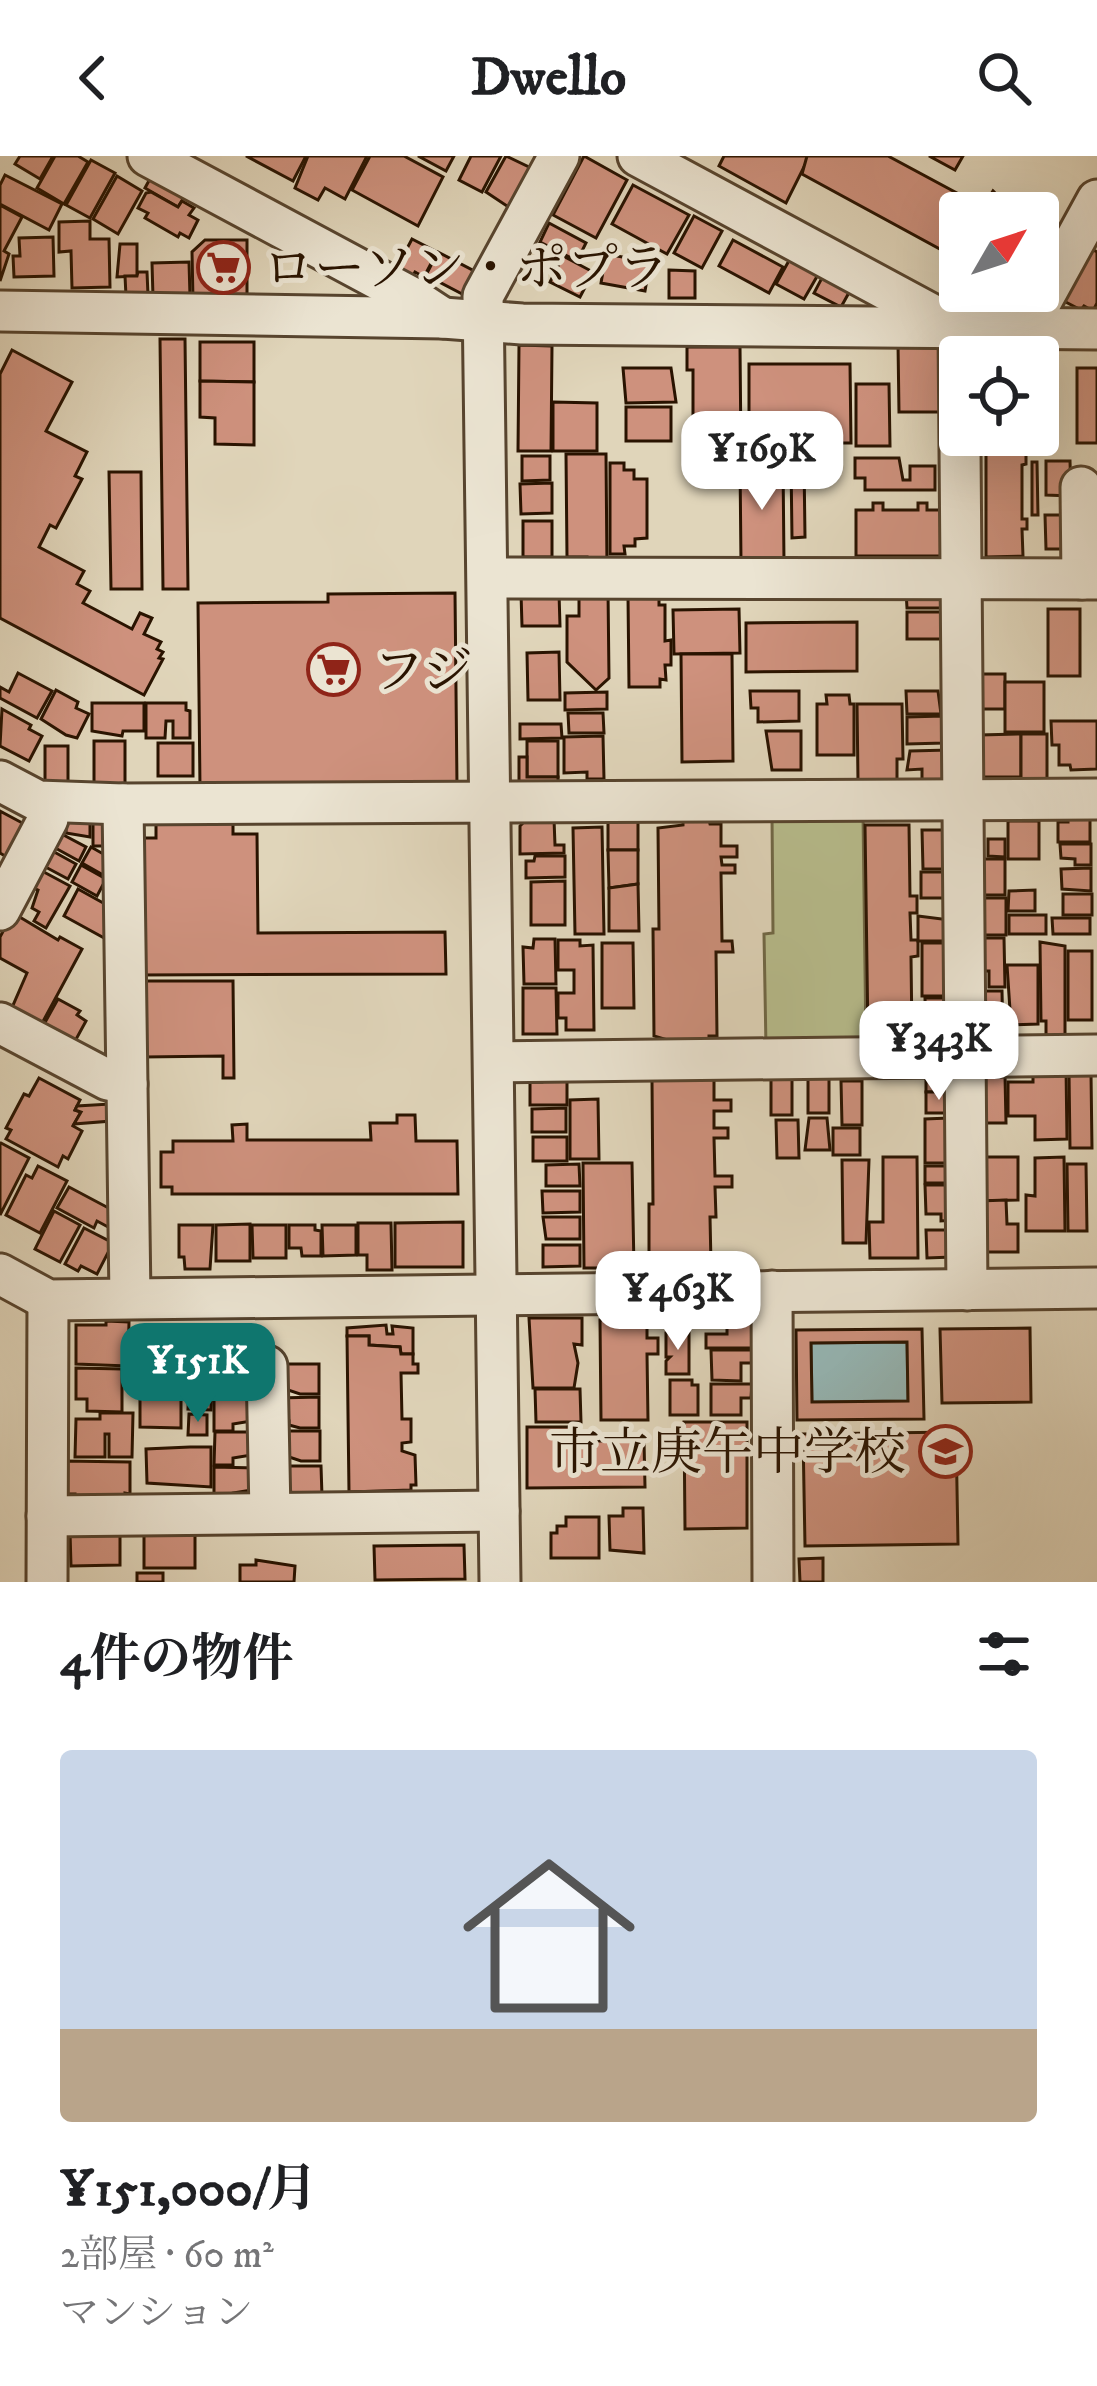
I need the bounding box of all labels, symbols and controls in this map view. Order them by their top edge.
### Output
icon: back [60,45,126,111]
text: Dwello [471,45,626,112]
icon: search [971,45,1037,111]
north arrow [939,192,1059,312]
map controls [939,192,1059,456]
place label: ローソン・ポプラ [263,238,669,302]
supermarket icon: ローソン・ポプラ [196,239,252,295]
button: locate [939,336,1059,456]
pin: ¥169K [678,411,846,513]
text: ¥169K [708,425,816,474]
place label: フジ [373,641,473,705]
supermarket icon: フジ [306,642,362,698]
pin: ¥343K [855,1001,1023,1103]
text: ¥343K [886,1015,992,1064]
pin: ¥463K [594,1251,762,1353]
text: ¥463K [623,1265,733,1314]
pin: ¥151K [114,1323,282,1425]
text: ¥151K [147,1337,249,1386]
place label: 市立庚午中学校 [549,1422,906,1486]
school or university icon: 市立庚午中学校 [917,1423,973,1479]
icon: filters [971,1621,1037,1687]
text: 4件の物件 [60,1628,293,1692]
icon: home [441,1828,657,2044]
text: ¥151,000/月 [60,2158,318,2222]
text: 2部屋 · 60 m² [60,2231,274,2280]
text: マンション [60,2289,253,2338]

